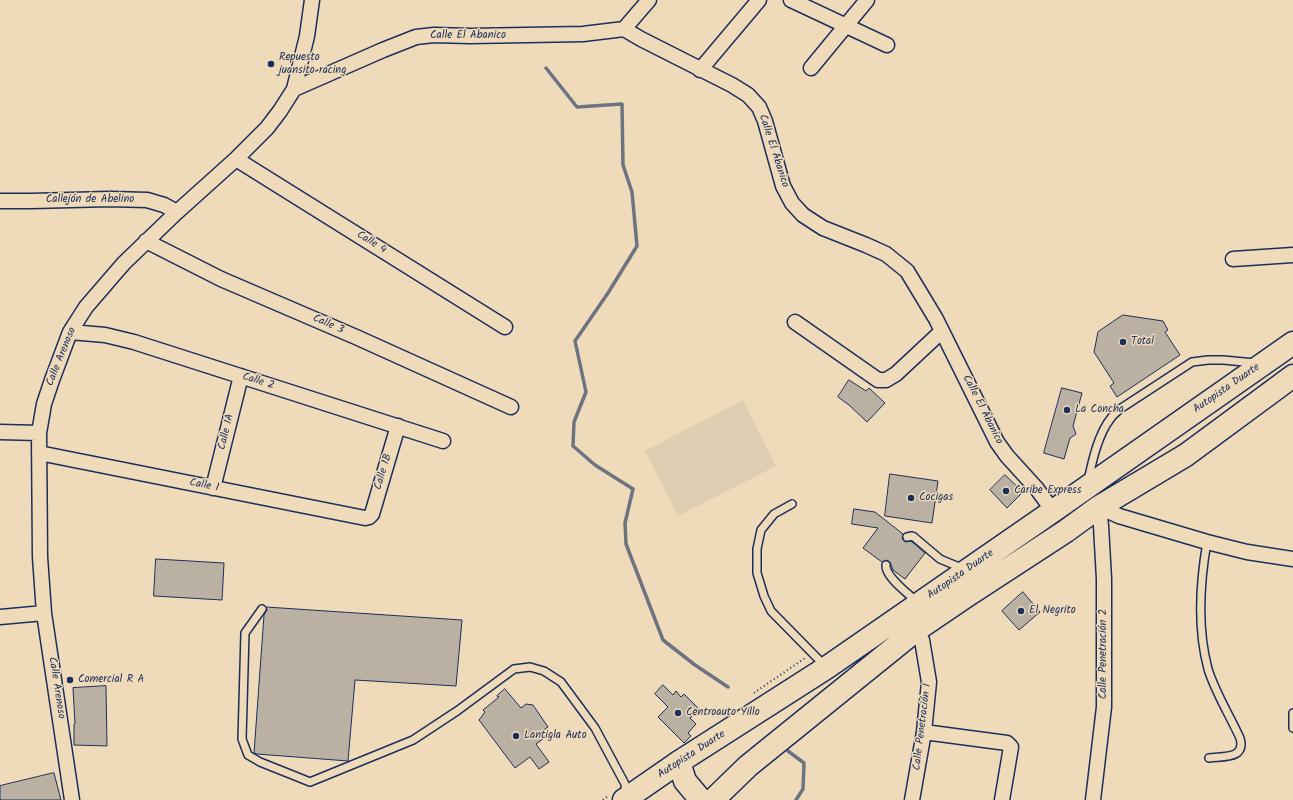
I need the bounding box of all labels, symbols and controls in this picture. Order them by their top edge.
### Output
street label: Calle El Abanico [430,29,506,43]
place label: Repuesto juansito racing [279,51,346,77]
marker: Repuesto juansito racing [266,59,276,69]
street label: Calle El Abanico [755,113,791,189]
street label: Callejón de Abelino [46,193,134,207]
street label: Calle 4 [354,229,388,257]
street label: Calle 3 [310,313,346,337]
street label: Calle Arenoso [44,326,80,388]
place label: Total [1131,335,1154,349]
marker: Total [1118,337,1128,347]
street label: Autopista Duarte [1191,361,1263,417]
street label: Calle 2 [240,371,276,393]
street label: Calle El Abanico [959,373,1005,447]
place label: La Concha [1075,403,1124,417]
marker: La Concha [1062,405,1072,415]
street label: Calle 1A [216,413,238,451]
street label: Calle 1B [372,452,396,492]
street label: Calle 1 [188,477,220,495]
place label: Caribe Express [1014,484,1081,498]
marker: Caribe Express [1001,486,1011,496]
place label: Cocigas [919,491,953,505]
marker: Cocigas [906,493,916,503]
street label: Autopista Duarte [925,547,997,603]
place label: El Negrito [1029,604,1076,618]
marker: El Negrito [1016,606,1026,616]
street label: Calle Penetración 2 [1097,609,1111,699]
street label: Calle Arenoso [45,656,67,720]
place label: Comercial R A [78,673,144,687]
marker: Comercial R A [65,675,75,685]
street label: Calle Penetración 1 [911,683,935,771]
place label: Centroauto Yillo [686,706,760,720]
marker: Centroauto Yillo [673,708,683,718]
street label: Autopista Duarte [656,728,728,782]
place label: Lantigla Auto [524,729,587,743]
marker: Lantigla Auto [511,731,521,741]

